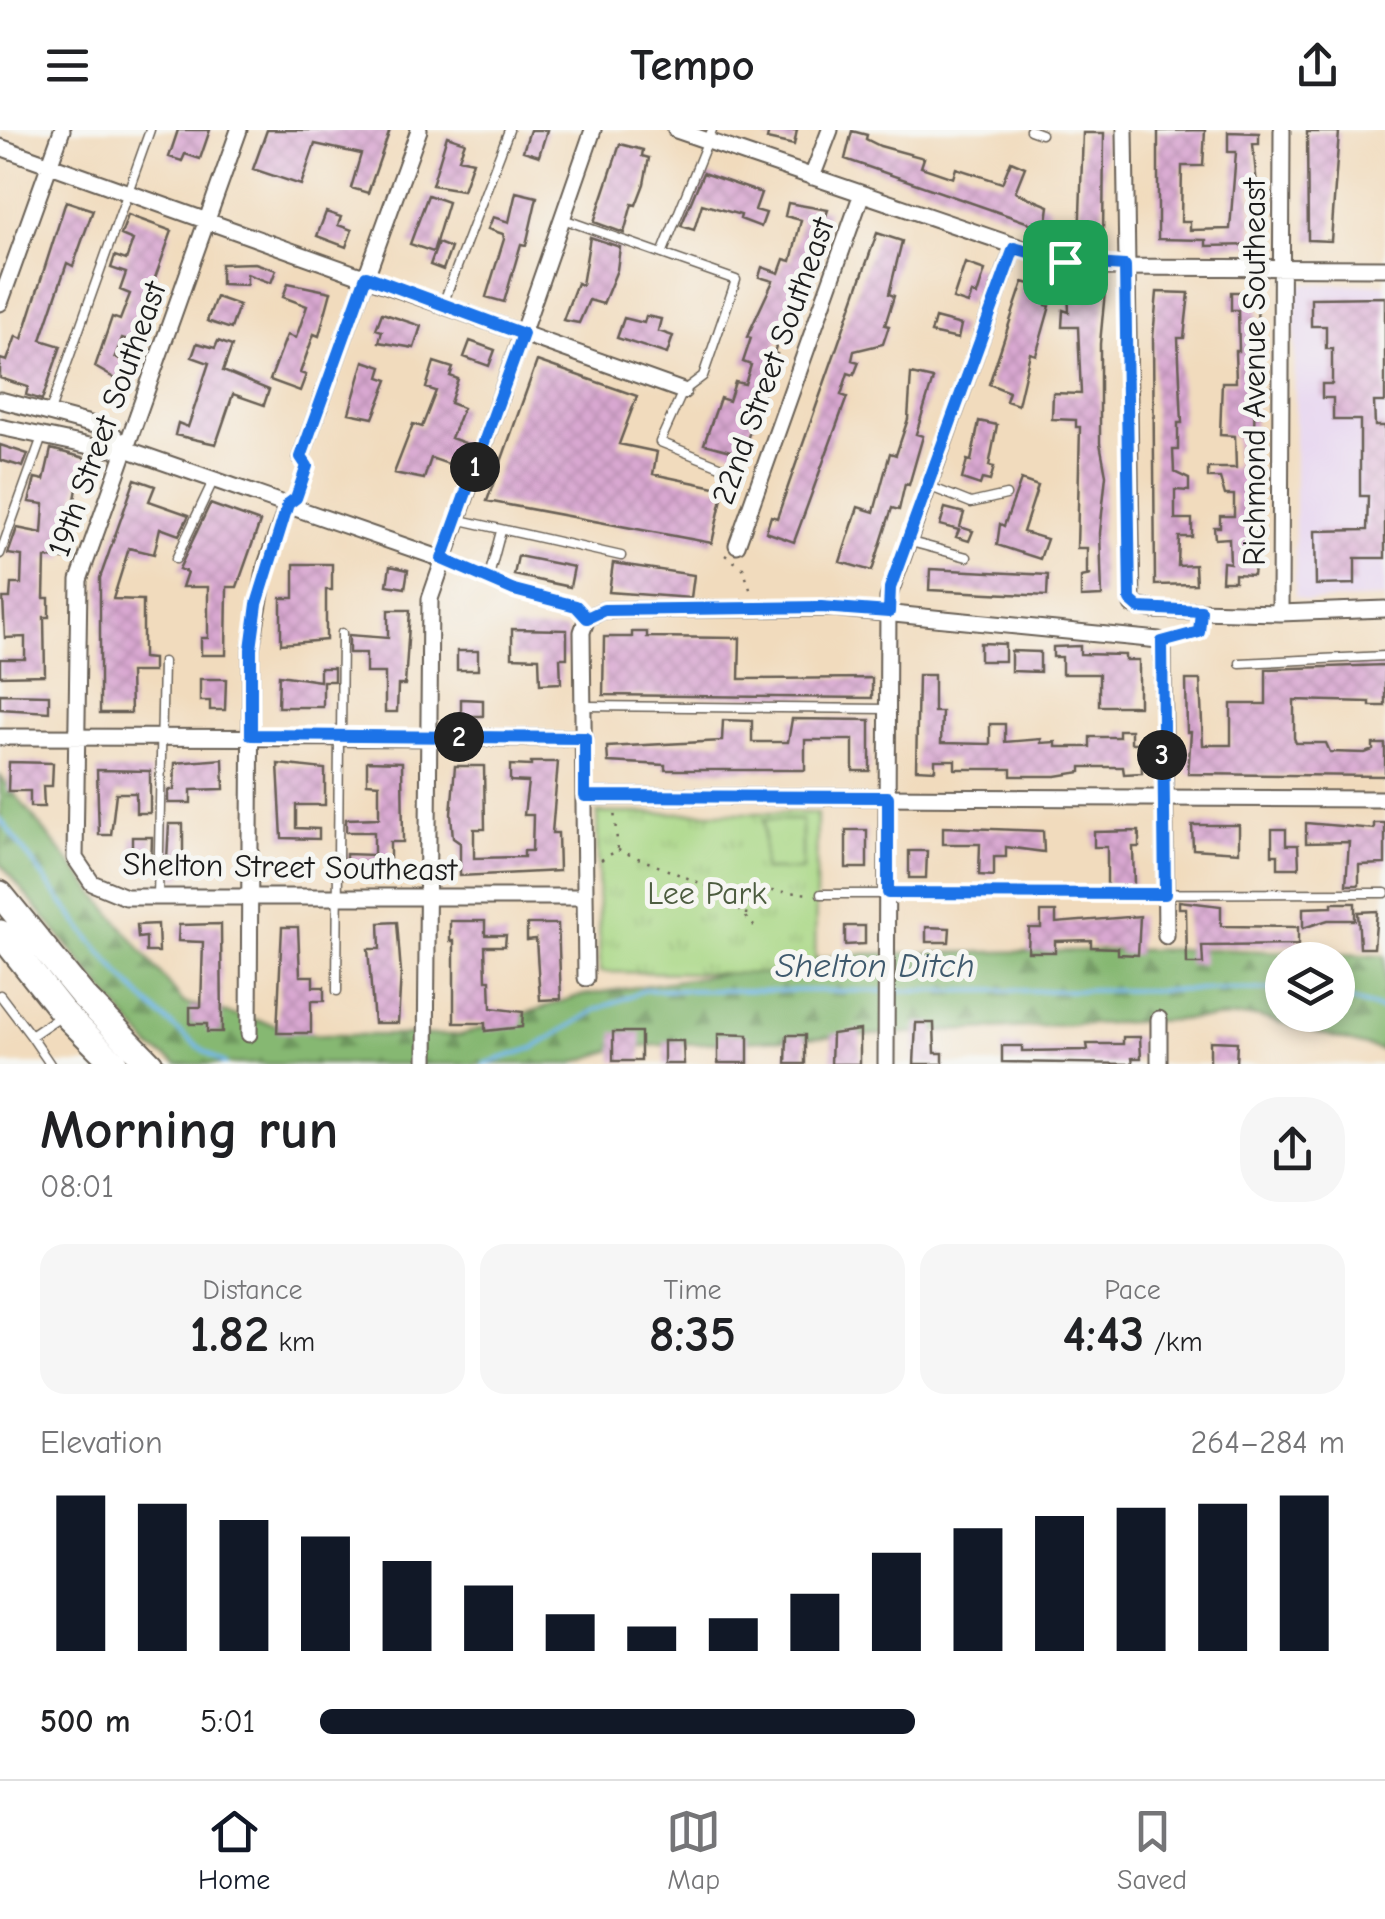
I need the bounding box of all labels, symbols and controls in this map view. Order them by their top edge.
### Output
icon: menu [40,38,95,93]
icon: share [1290,38,1345,93]
text: Tempo [630,39,755,91]
street label: Richmond Avenue Southeast [1236,177,1273,566]
street label: 22nd Street Southeast [704,212,842,509]
pin [1023,220,1108,305]
icon: arrive [1038,235,1093,290]
street label: 19th Street Southeast [40,276,174,561]
pin: 1 [450,442,500,492]
text: 1 [469,451,481,483]
pin: 2 [434,712,484,762]
text: 2 [452,721,466,753]
pin: 3 [1137,730,1187,780]
text: 3 [1155,739,1169,771]
street label: Shelton Street Southeast [122,846,458,888]
park label: Lee Park [647,875,767,912]
map controls [1265,942,1355,1032]
button: layers [1265,942,1355,1032]
water label: Shelton Ditch [775,945,975,986]
button: share [1240,1097,1345,1202]
text: Morning run [40,1098,338,1162]
text: 08:01 [40,1168,114,1205]
text: Distance [202,1274,303,1306]
text: Time [663,1274,722,1306]
text: Pace [1104,1274,1161,1306]
text: 1.82 [190,1306,269,1364]
text: 8:35 [649,1306,736,1364]
text: 4:43 [1062,1306,1144,1364]
text: km [269,1326,315,1358]
text: /km [1144,1326,1203,1358]
text: Elevation [40,1424,163,1461]
text: 264–284 m [1190,1424,1345,1461]
text: 500 m [40,1703,130,1740]
text: 5:01 [200,1703,255,1740]
tab: Home [198,1804,270,1896]
tab: Map [666,1804,721,1896]
tab: Saved [1117,1804,1187,1896]

